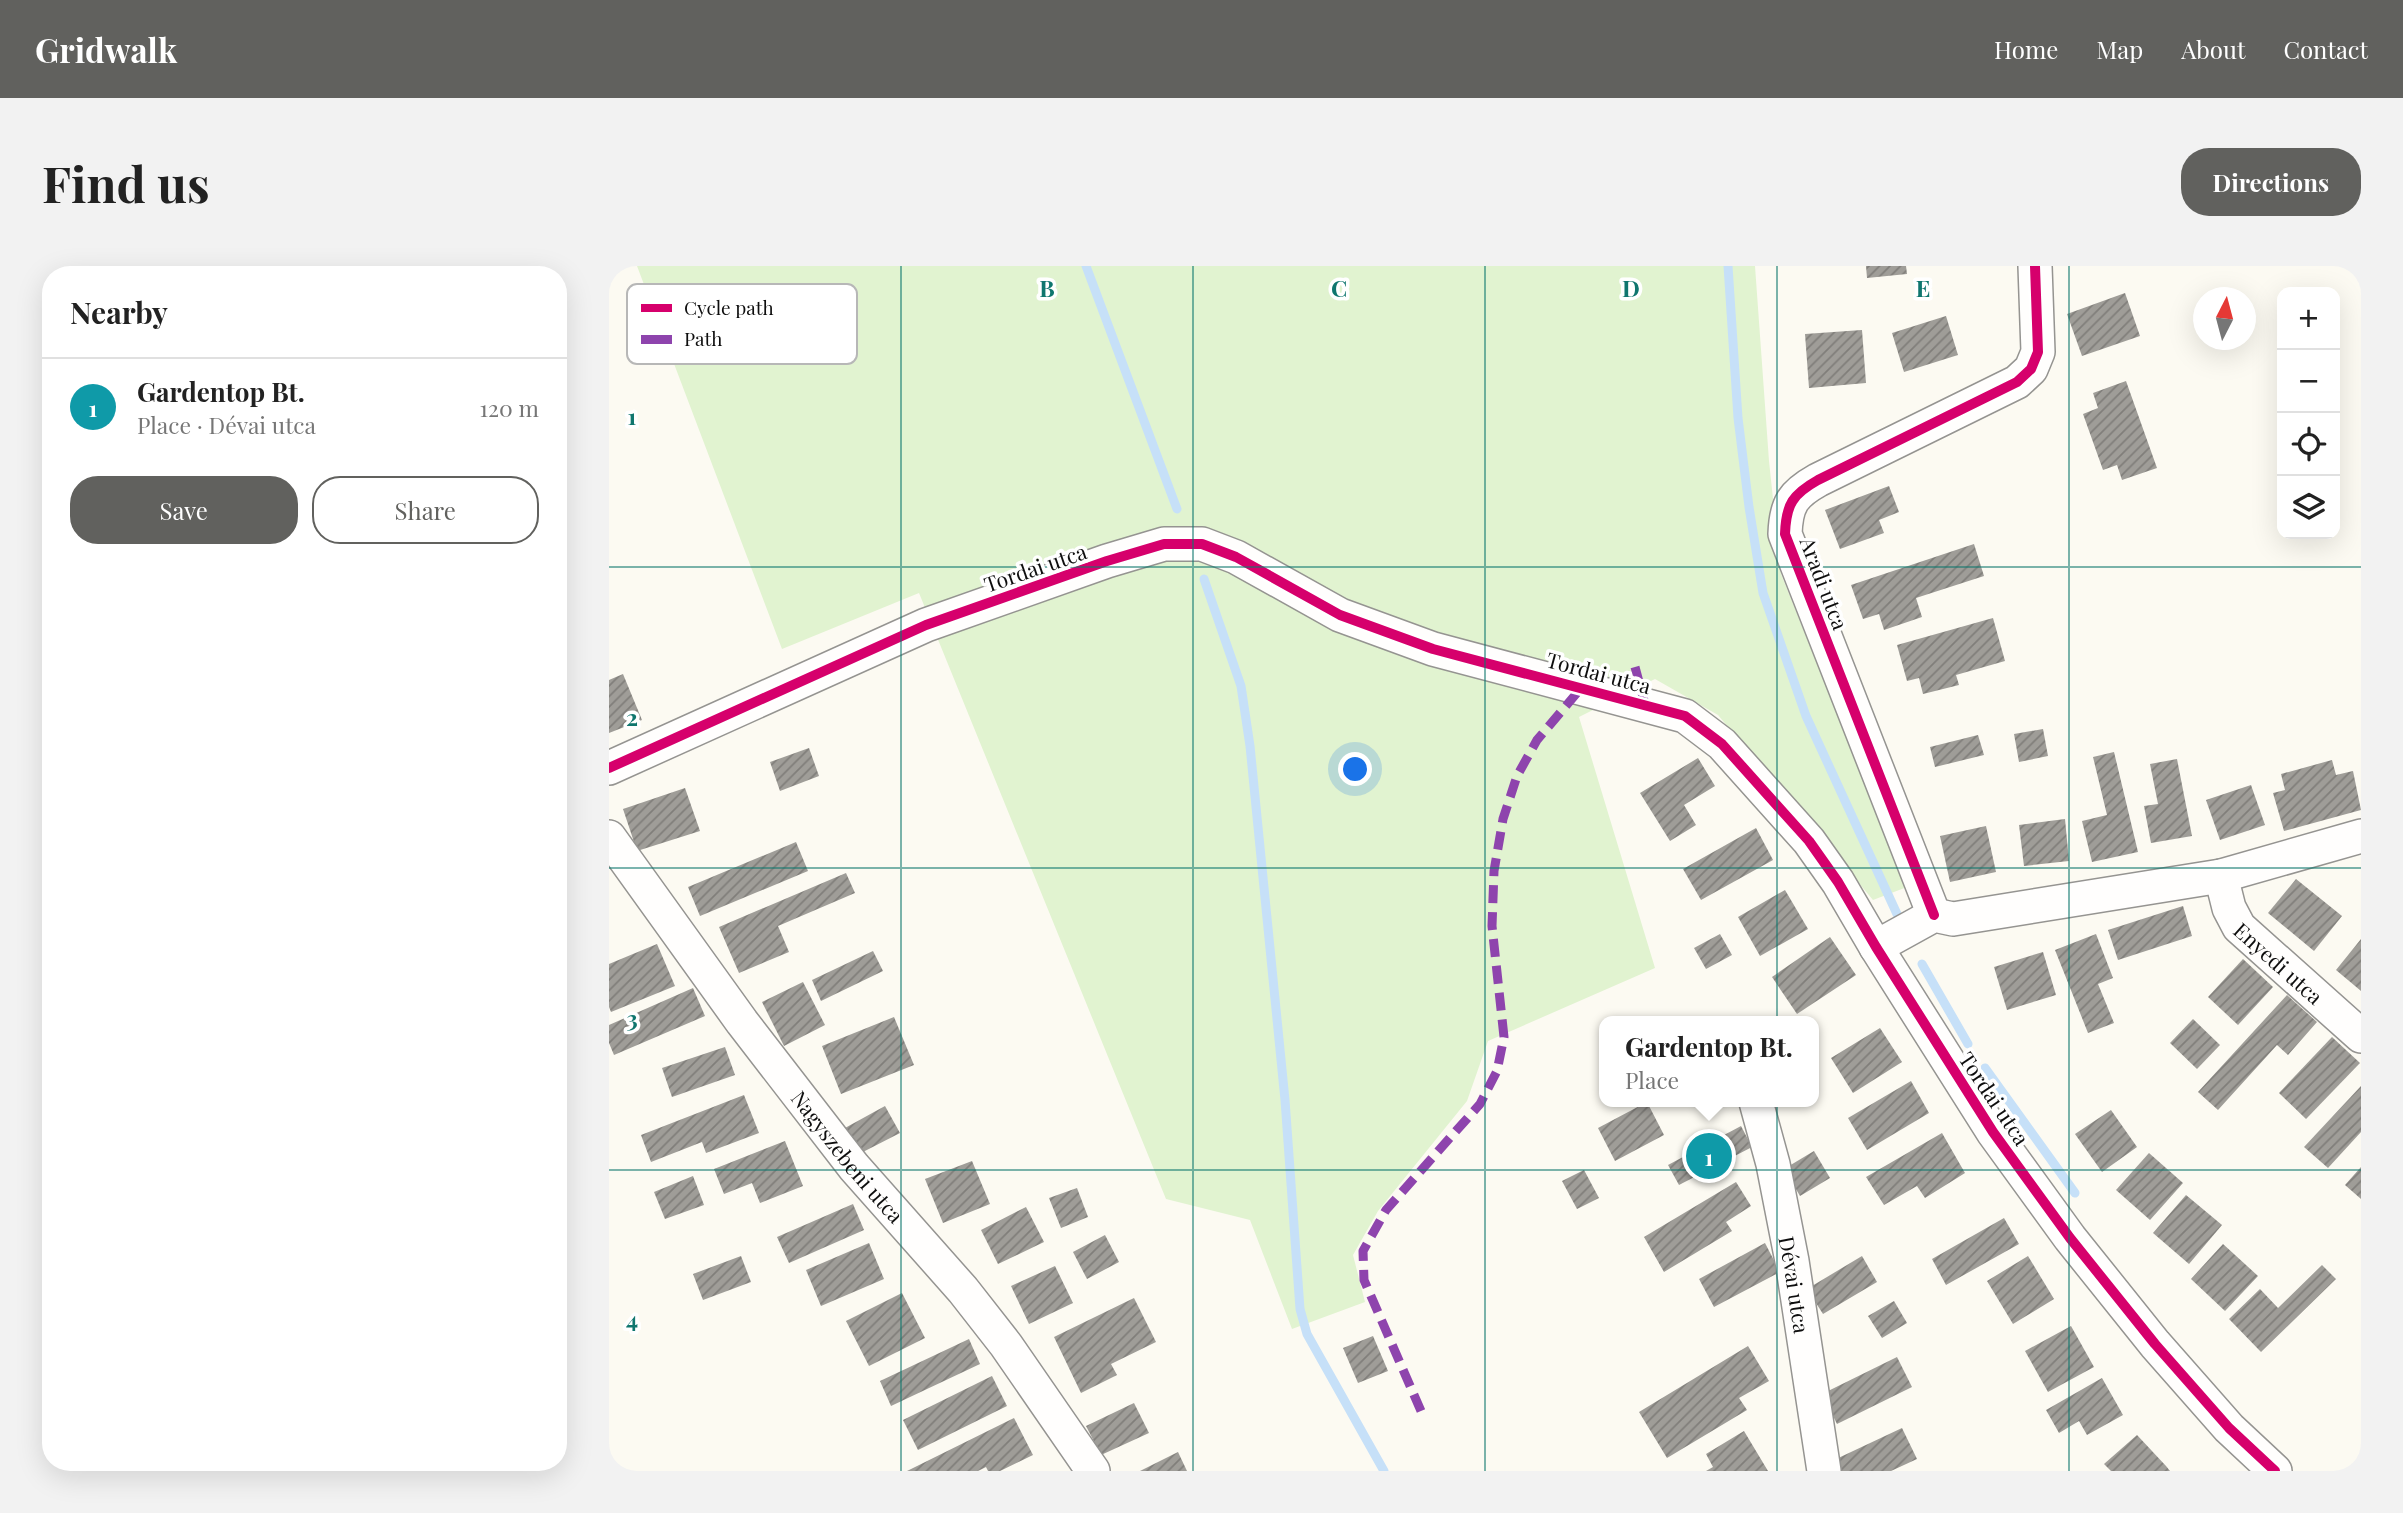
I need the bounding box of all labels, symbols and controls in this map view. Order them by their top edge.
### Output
text: Gridwalk [35,27,177,71]
text: Home [1994,33,2058,65]
text: Map [2096,33,2143,65]
text: About [2181,33,2245,65]
text: Contact [2283,33,2368,65]
button: Directions [2181,148,2361,216]
text: Find us [42,150,210,215]
text: B [1039,272,1055,303]
text: C [1331,272,1347,303]
text: D [1622,272,1640,303]
text: E [1916,272,1930,303]
legend [627,284,857,364]
north arrow [2193,287,2256,350]
map controls [2277,287,2340,539]
button: + [2277,287,2340,350]
text: Nearby [70,292,168,332]
text: Cycle path [684,294,774,320]
text: Path [684,325,722,351]
button: − [2277,350,2340,413]
text: Gardentop Bt. [137,374,305,409]
text: 1 [89,392,97,423]
text: 120 m [480,392,539,423]
text: 1 [628,400,637,431]
text: Place · Dévai utca [137,409,316,440]
button: locate [2277,413,2340,476]
button: Save [70,476,298,544]
button: Share [312,476,539,544]
button: layers [2277,476,2340,539]
street label: Aradi utca [1794,532,1856,634]
street label: Tordai utca [980,536,1091,598]
street label: Tordai utca [1544,645,1655,699]
text: 2 [626,701,638,732]
your location [1338,752,1372,786]
street label: Enyedi utca [2229,916,2330,1010]
text: 3 [626,1002,638,1033]
popup [1599,1016,1819,1107]
text: Gardentop Bt. [1625,1029,1793,1064]
street label: Tordai utca [1953,1046,2037,1151]
text: Place [1625,1064,1679,1095]
street label: Nagyszebeni utca [786,1084,911,1229]
pin: 1 [1686,1130,1732,1182]
street label: Dévai utca [1773,1234,1817,1336]
text: 4 [626,1303,638,1334]

